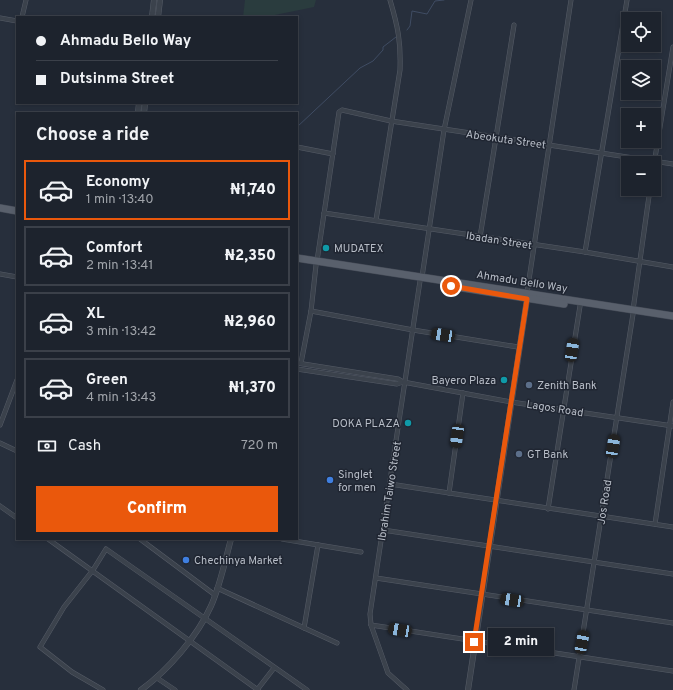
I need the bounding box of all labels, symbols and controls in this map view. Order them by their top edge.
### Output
map controls [621,12,661,196]
button: locate [621,12,661,52]
text: Ahmadu Bello Way [60,32,191,51]
button: layers [621,60,661,100]
text: Dutsinma Street [60,70,174,89]
button: + [621,108,661,148]
text: Choose a ride [36,124,149,147]
street label: Abeokuta Street [465,127,547,153]
button: − [621,156,661,196]
icon: car [38,172,74,208]
text: Economy [86,173,150,192]
text: ₦1,740 [230,181,276,200]
text: 1 min · 13:40 [86,192,154,208]
street label: Ibadan Street [465,229,533,253]
icon: car [38,238,74,274]
text: Comfort [86,239,143,258]
place label: MUDATEX [334,242,384,256]
marker: MUDATEX [321,243,331,253]
text: ₦2,350 [225,247,276,266]
text: 2 min · 13:41 [86,258,153,274]
street label: Ahmadu Bello Way [475,268,569,296]
route start [442,277,460,295]
icon: car [38,304,74,340]
text: XL [86,305,104,324]
text: ₦2,960 [224,313,276,332]
text: 3 min · 13:42 [86,324,156,340]
car [430,327,456,343]
car [564,337,580,363]
icon: car [38,370,74,406]
text: Green [86,371,128,390]
place label: Bayero Plaza [431,374,496,388]
marker: Bayero Plaza [499,375,509,385]
text: ₦1,370 [229,379,276,398]
place label: Zenith Bank [537,379,597,393]
marker: Zenith Bank [524,380,534,390]
text: 4 min · 13:43 [86,390,156,406]
street label: Lagos Road [525,398,584,420]
place label: DOKA PLAZA [332,417,400,431]
marker: DOKA PLAZA [403,418,413,428]
car [449,423,465,449]
car [605,433,621,459]
icon: cash [36,435,58,457]
text: Cash [68,437,101,456]
text: 720 m [241,438,278,454]
street label: Ibrahim Taiwo Street [375,440,405,542]
place label: GT Bank [527,448,568,462]
marker: GT Bank [514,449,524,459]
place label: Singlet for men [338,468,376,495]
marker: Singlet for men [325,475,335,485]
street label: Jos Road [595,479,615,526]
button: Confirm [36,486,278,532]
place label: Chechinya Market [194,554,282,568]
marker: Chechinya Market [181,555,191,565]
car [499,592,525,608]
car [387,622,413,638]
callout: 2 min [488,628,554,656]
car [574,629,590,655]
route end [465,633,483,651]
text: 2 min [504,634,538,650]

